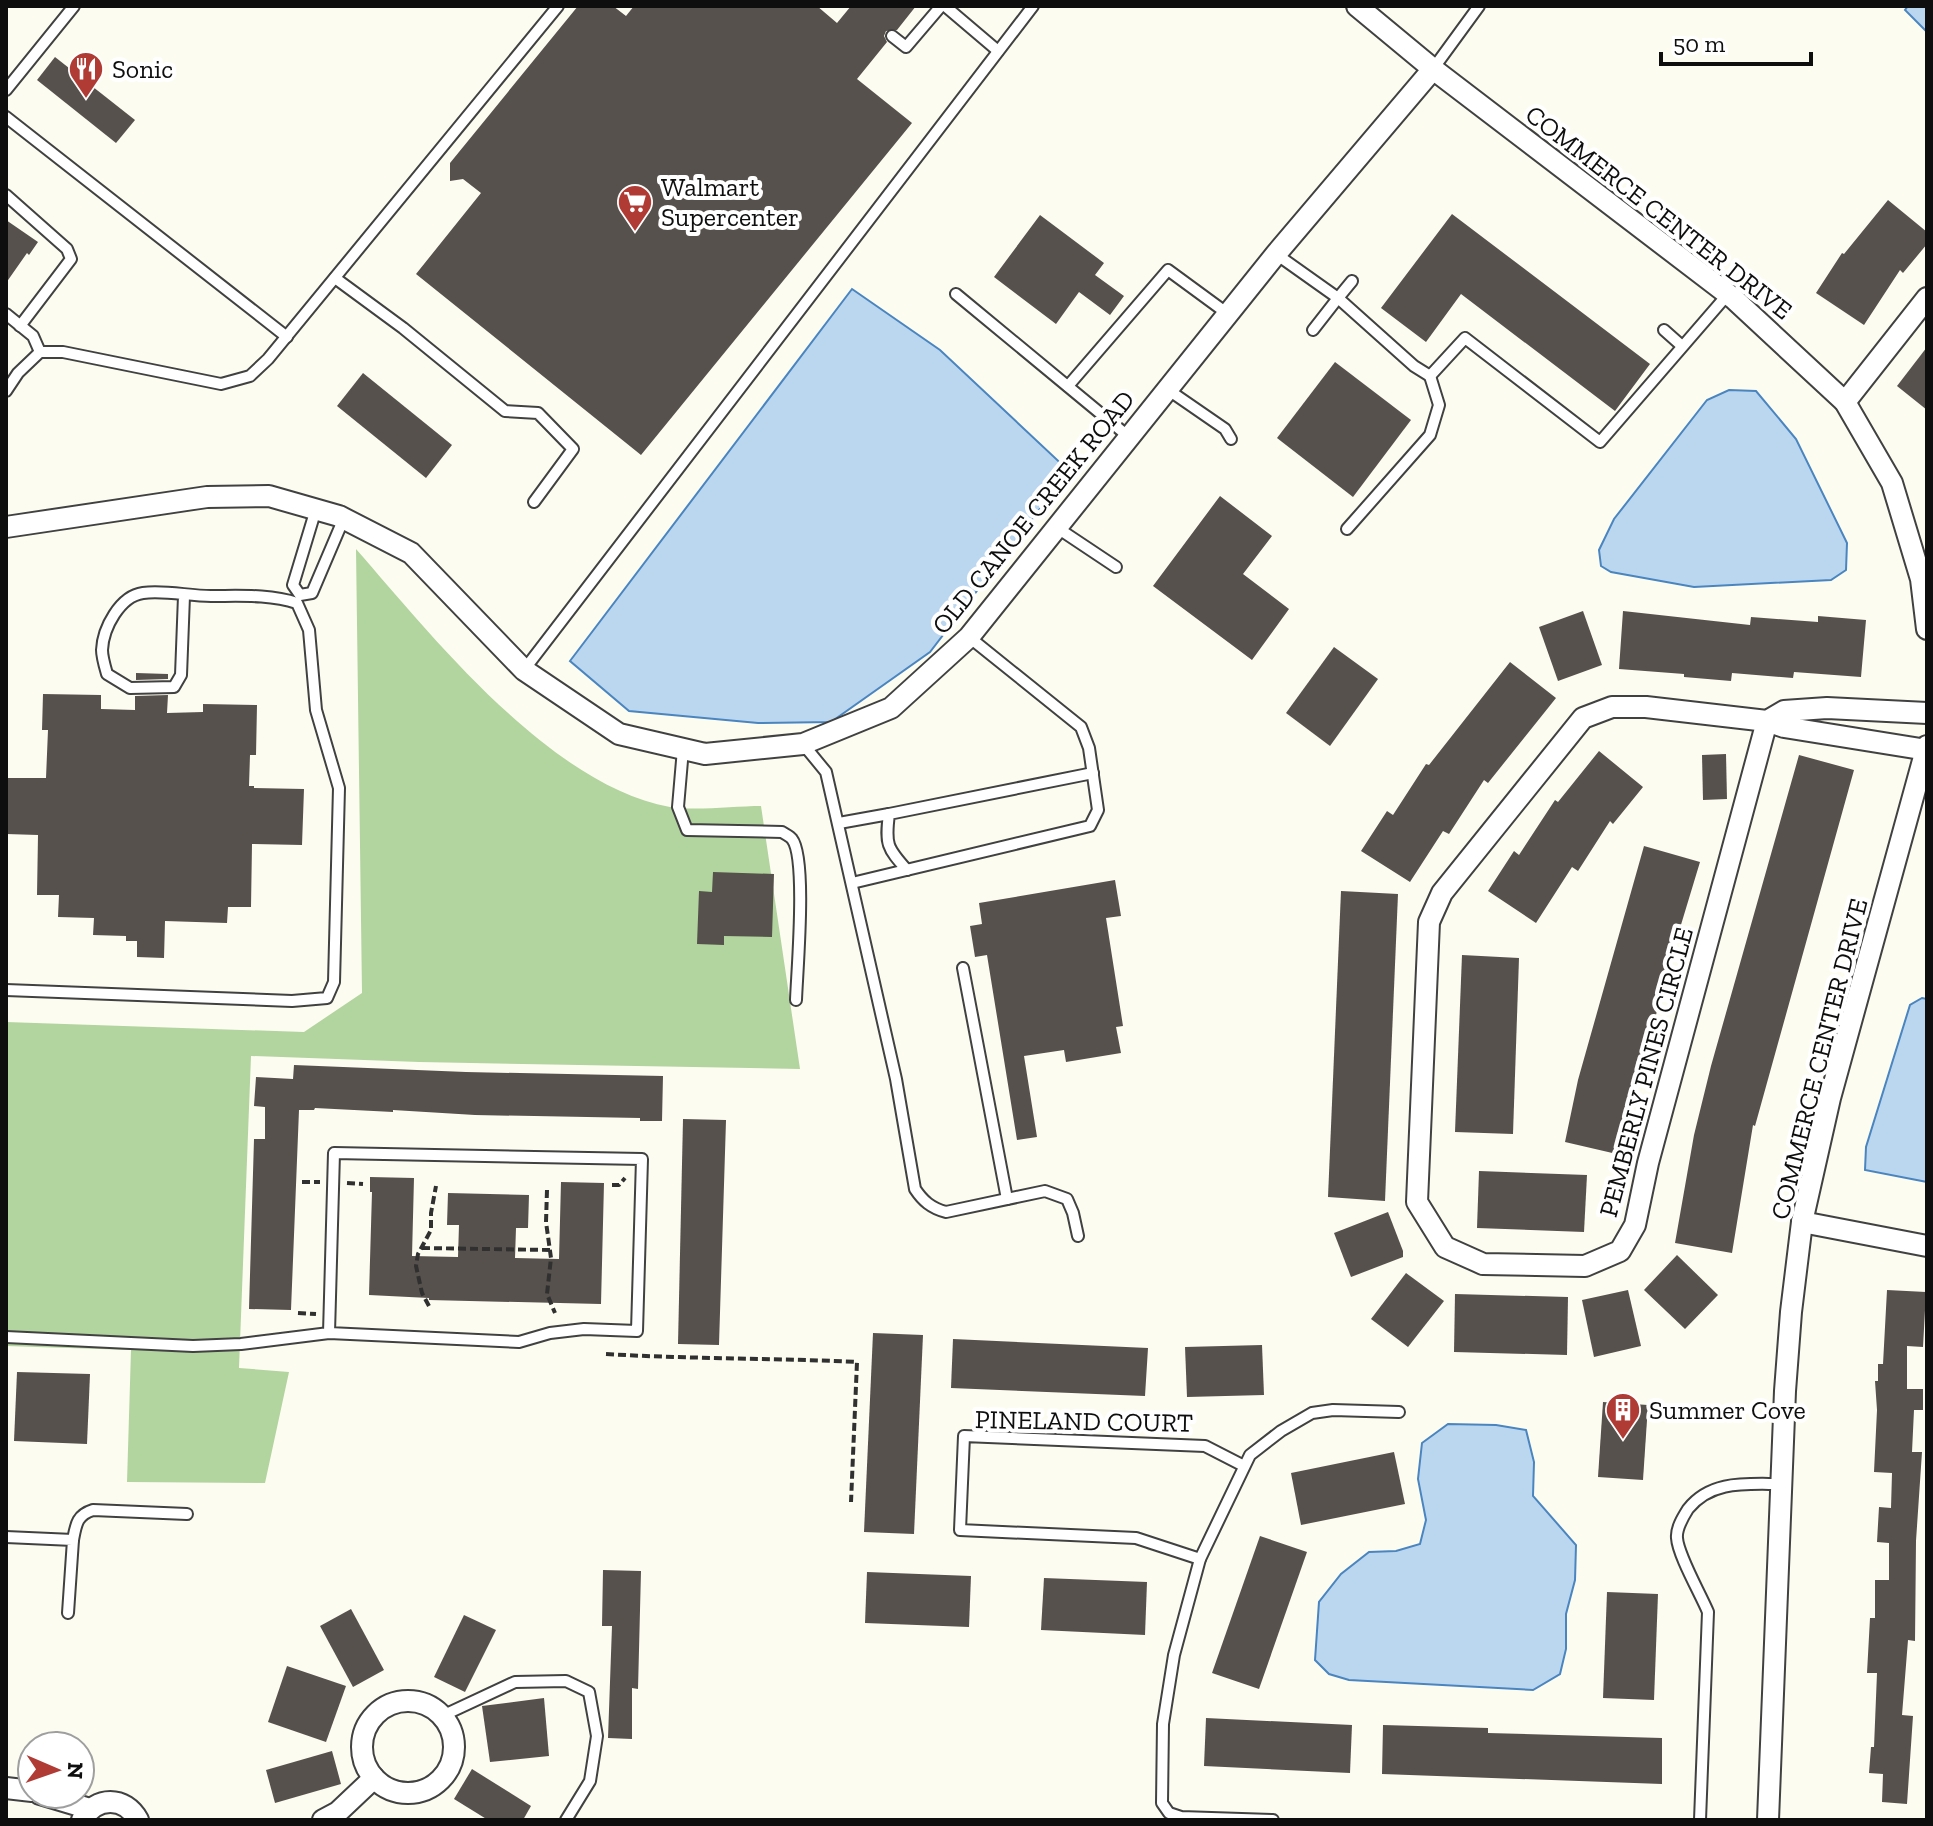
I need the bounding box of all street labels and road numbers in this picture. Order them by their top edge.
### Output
street label: COMMERCE CENTER DRIVE [1519,98,1799,326]
street label: OLD CANOE CREEK ROAD [925,384,1141,640]
street label: COMMERCE CENTER DRIVE [1764,895,1874,1223]
street label: PEMBERLY PINES CIRCLE [1592,924,1700,1220]
street label: PINELAND COURT [975,1403,1193,1439]

